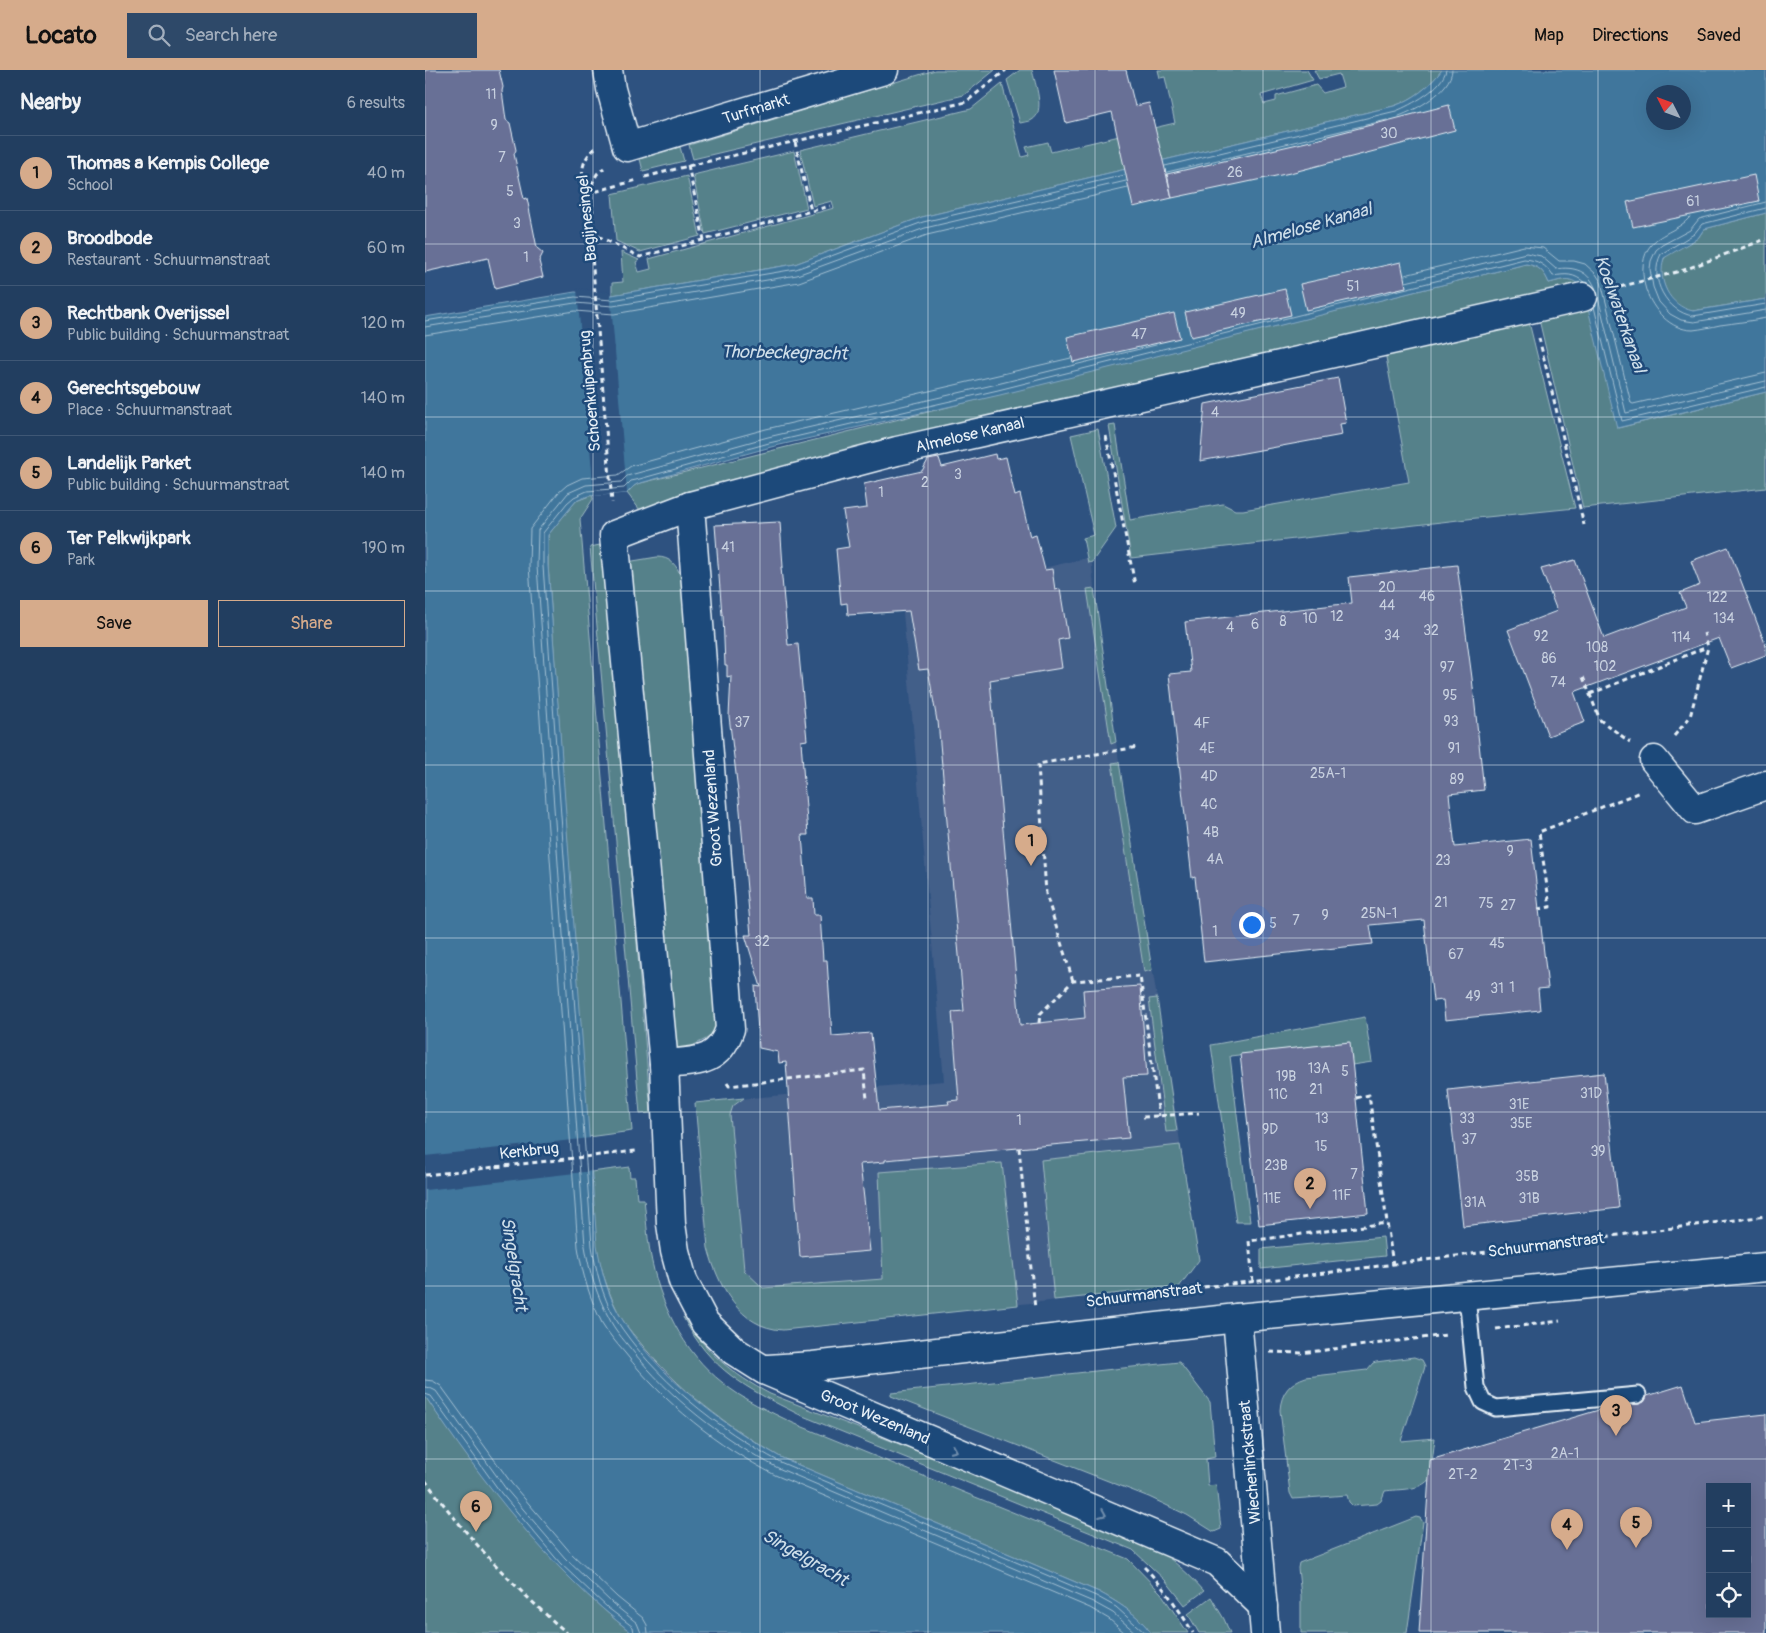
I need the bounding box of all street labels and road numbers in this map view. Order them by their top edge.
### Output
street label: Turfmarkt [720,89,793,129]
street label: Bagijnesingel [573,174,601,262]
street label: Schoenkuipenbrug [575,330,605,452]
street label: Almelose Kanaal [913,413,1027,457]
street label: Groot Wezenland [699,749,727,867]
street label: Kerkbrug [498,1138,560,1164]
street label: Schuurmanstraat [1487,1228,1606,1262]
street label: Schuurmanstraat [1085,1278,1204,1312]
street label: Groot Wezenland [817,1385,933,1449]
street label: Wiecherlinckstraat [1235,1399,1265,1525]

